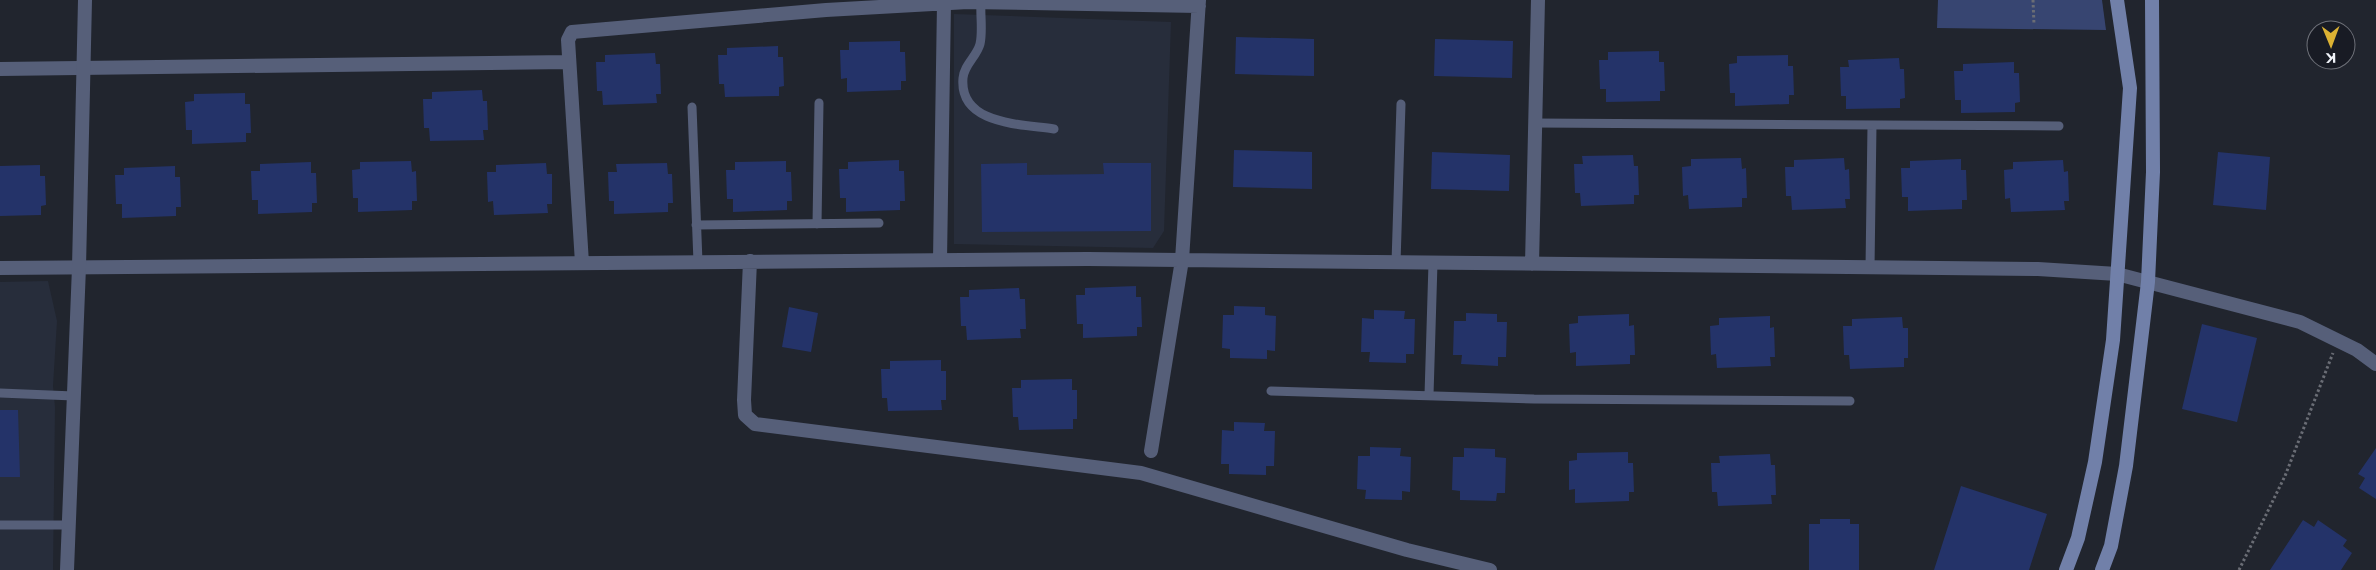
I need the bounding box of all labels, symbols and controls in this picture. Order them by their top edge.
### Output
north arrow [2306,20,2356,70]
text: K [2325,49,2337,67]

